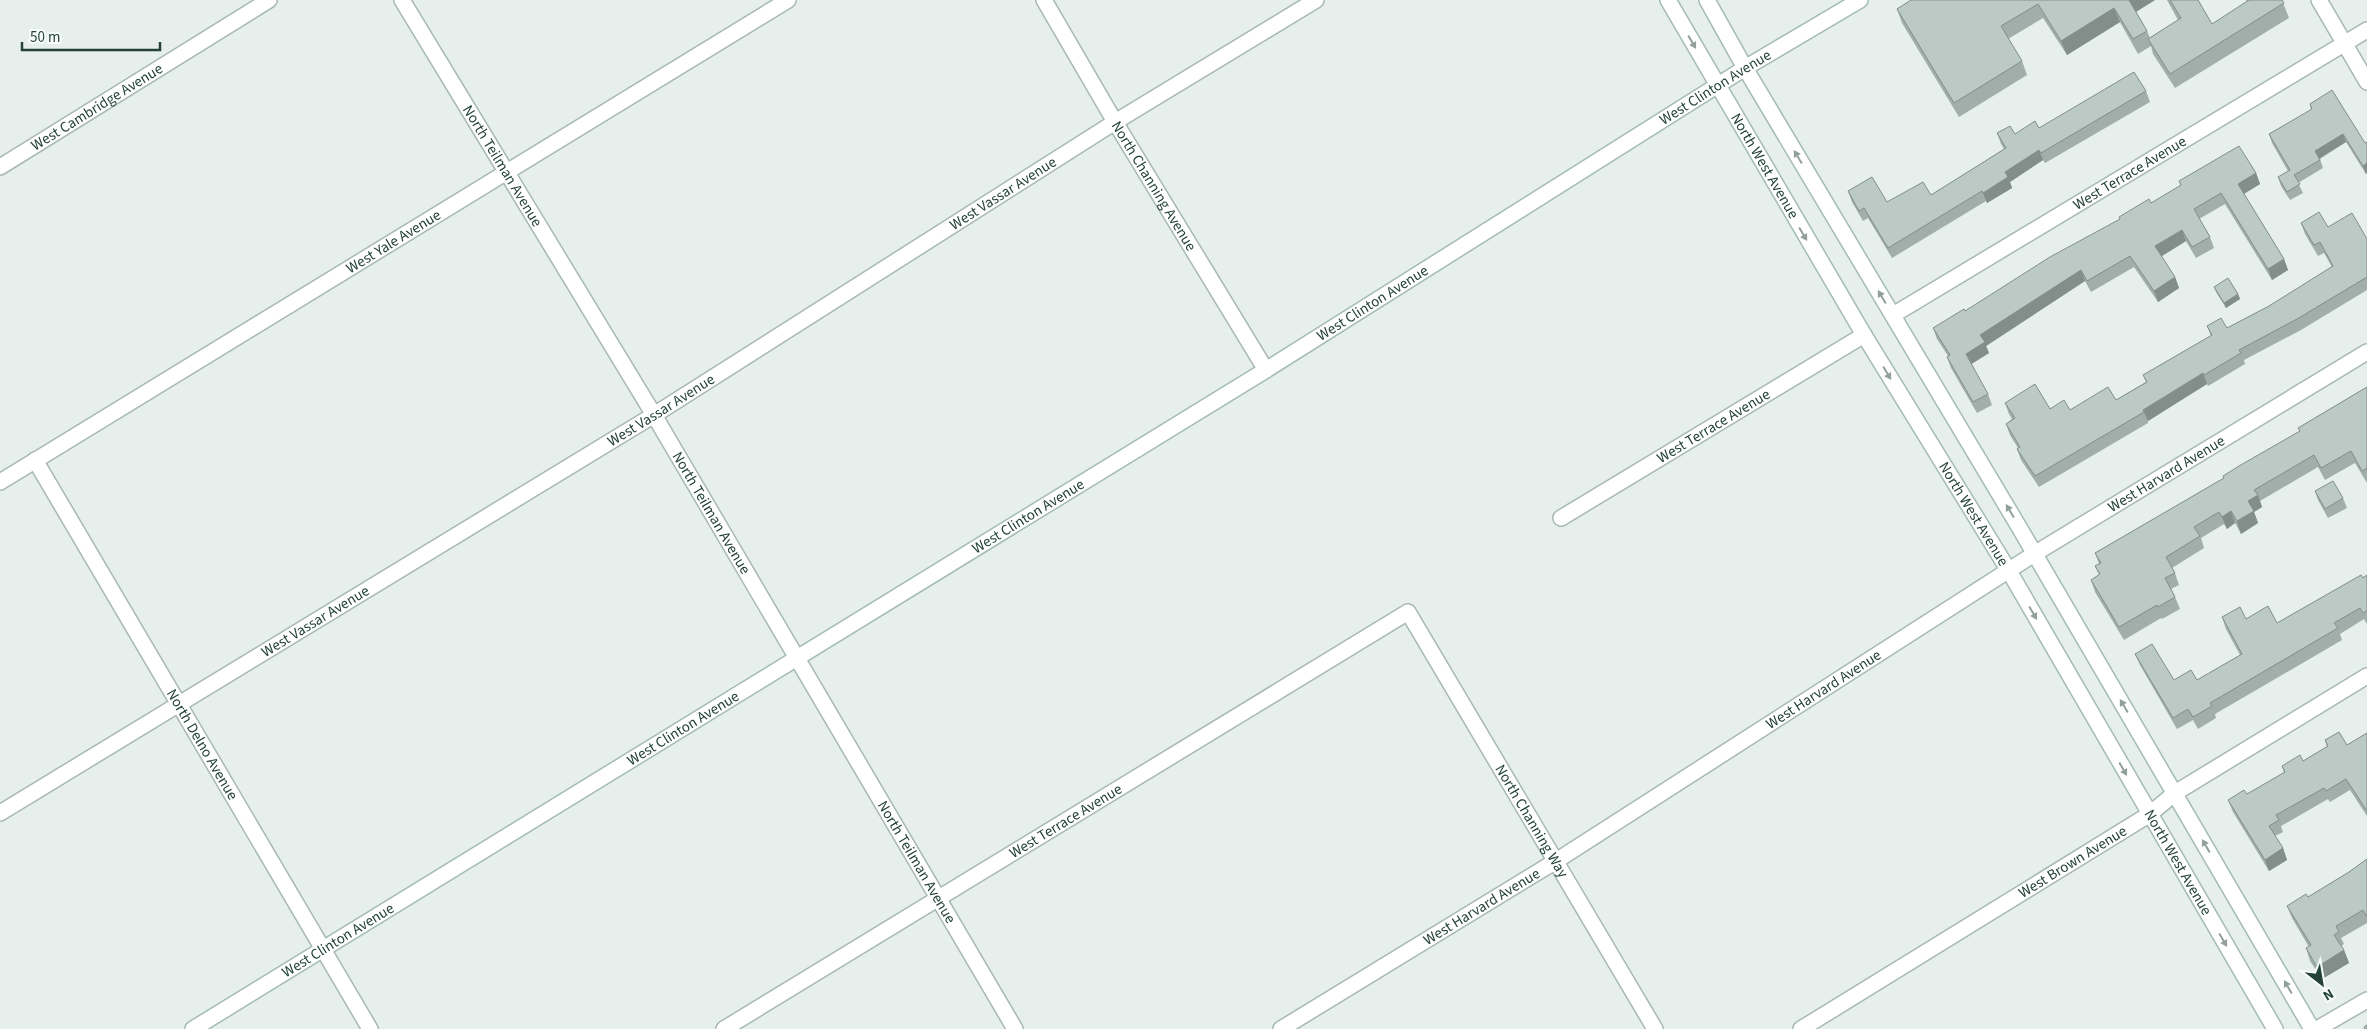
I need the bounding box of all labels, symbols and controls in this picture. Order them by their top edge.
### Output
scale bar [22,20,160,52]
text: 50 m [30,27,60,48]
one-way arrow [1687,36,1696,49]
street label: West Clinton Avenue [1655,44,1775,130]
street label: West Cambridge Avenue [27,58,167,156]
street label: North Teilman Avenue [458,101,548,231]
street label: North West Avenue [1726,109,1804,222]
street label: North Channing Avenue [1106,117,1202,255]
street label: West Terrace Avenue [2069,131,2190,215]
street label: West Vassar Avenue [945,151,1060,235]
one-way arrow [1794,151,1803,164]
street label: West Yale Avenue [342,204,445,278]
one-way arrow [1799,227,1808,240]
street label: West Clinton Avenue [1313,260,1432,346]
one-way arrow [1877,290,1886,303]
one-way arrow [1882,366,1892,380]
street label: West Vassar Avenue [603,369,719,452]
street label: West Terrace Avenue [1653,384,1774,468]
street label: West Harvard Avenue [2104,430,2229,517]
street label: North Teilman Avenue [667,448,756,578]
street label: North West Avenue [1934,458,2014,570]
street label: West Clinton Avenue [968,474,1088,559]
one-way arrow [2006,505,2015,518]
street label: West Vassar Avenue [257,580,373,662]
one-way arrow [2029,607,2038,620]
street label: West Harvard Avenue [1762,644,1885,734]
street label: North Delno Avenue [162,685,243,804]
street label: West Clinton Avenue [623,686,743,771]
one-way arrow [2119,700,2128,713]
street label: North Channing Way [1490,760,1574,882]
one-way arrow [2119,762,2128,775]
street label: West Terrace Avenue [1005,778,1126,863]
street label: North Teilman Avenue [873,797,961,927]
street label: North West Avenue [2139,806,2217,919]
street label: West Brown Avenue [2014,820,2131,903]
one-way arrow [2202,839,2210,854]
street label: West Harvard Avenue [1419,863,1544,950]
street label: West Clinton Avenue [278,898,398,983]
one-way arrow [2218,933,2227,946]
north arrow [2297,959,2347,1009]
one-way arrow [2283,980,2292,993]
text: N [2319,983,2337,1005]

